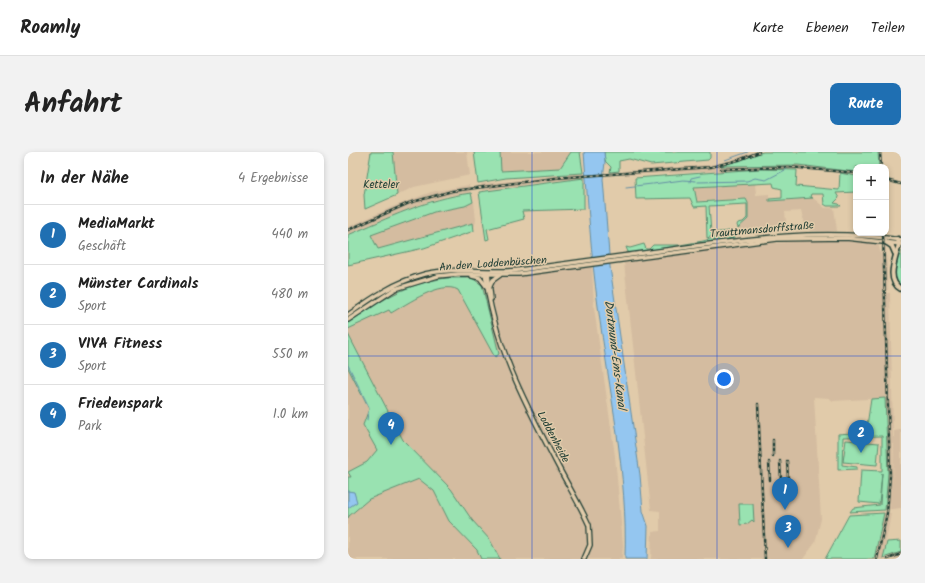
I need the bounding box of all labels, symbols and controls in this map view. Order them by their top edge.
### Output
text: Roamly [20,13,80,43]
text: Karte [752,17,784,39]
text: Ebenen [806,17,849,39]
text: Teilen [871,17,905,39]
text: Anfahrt [24,82,122,127]
button: Route [830,83,901,125]
map controls [853,164,889,236]
button: + [853,164,889,200]
text: In der Nähe [40,165,129,192]
text: 4 Ergebnisse [238,168,308,189]
park label: Ketteler [363,176,400,194]
button: − [853,200,889,236]
text: MediaMarkt [78,212,155,236]
street label: Trauttmansdorffstraße [709,216,815,244]
text: 1 [51,224,55,245]
text: 440 m [272,224,308,245]
text: Geschäft [78,236,126,257]
street label: An den Loddenbüschen [439,251,548,277]
text: Münster Cardinals [78,272,198,296]
text: 2 [49,284,57,305]
text: 480 m [271,284,308,305]
text: Sport [78,296,106,317]
water label: Dortmund-Ems-Kanal [599,299,631,413]
text: VIVA Fitness [78,332,162,356]
text: 3 [49,344,57,365]
text: 550 m [272,344,308,365]
text: Sport [78,356,106,377]
your location [714,369,734,389]
text: Friedenspark [78,392,162,416]
text: 4 [49,404,57,425]
text: 1.0 km [273,404,308,425]
street label: Loddenheide [532,408,574,466]
pin: 4 [378,412,404,445]
text: Park [78,416,102,437]
pin: 2 [848,420,874,453]
pin: 1 [772,477,798,510]
pin: 3 [775,515,801,548]

